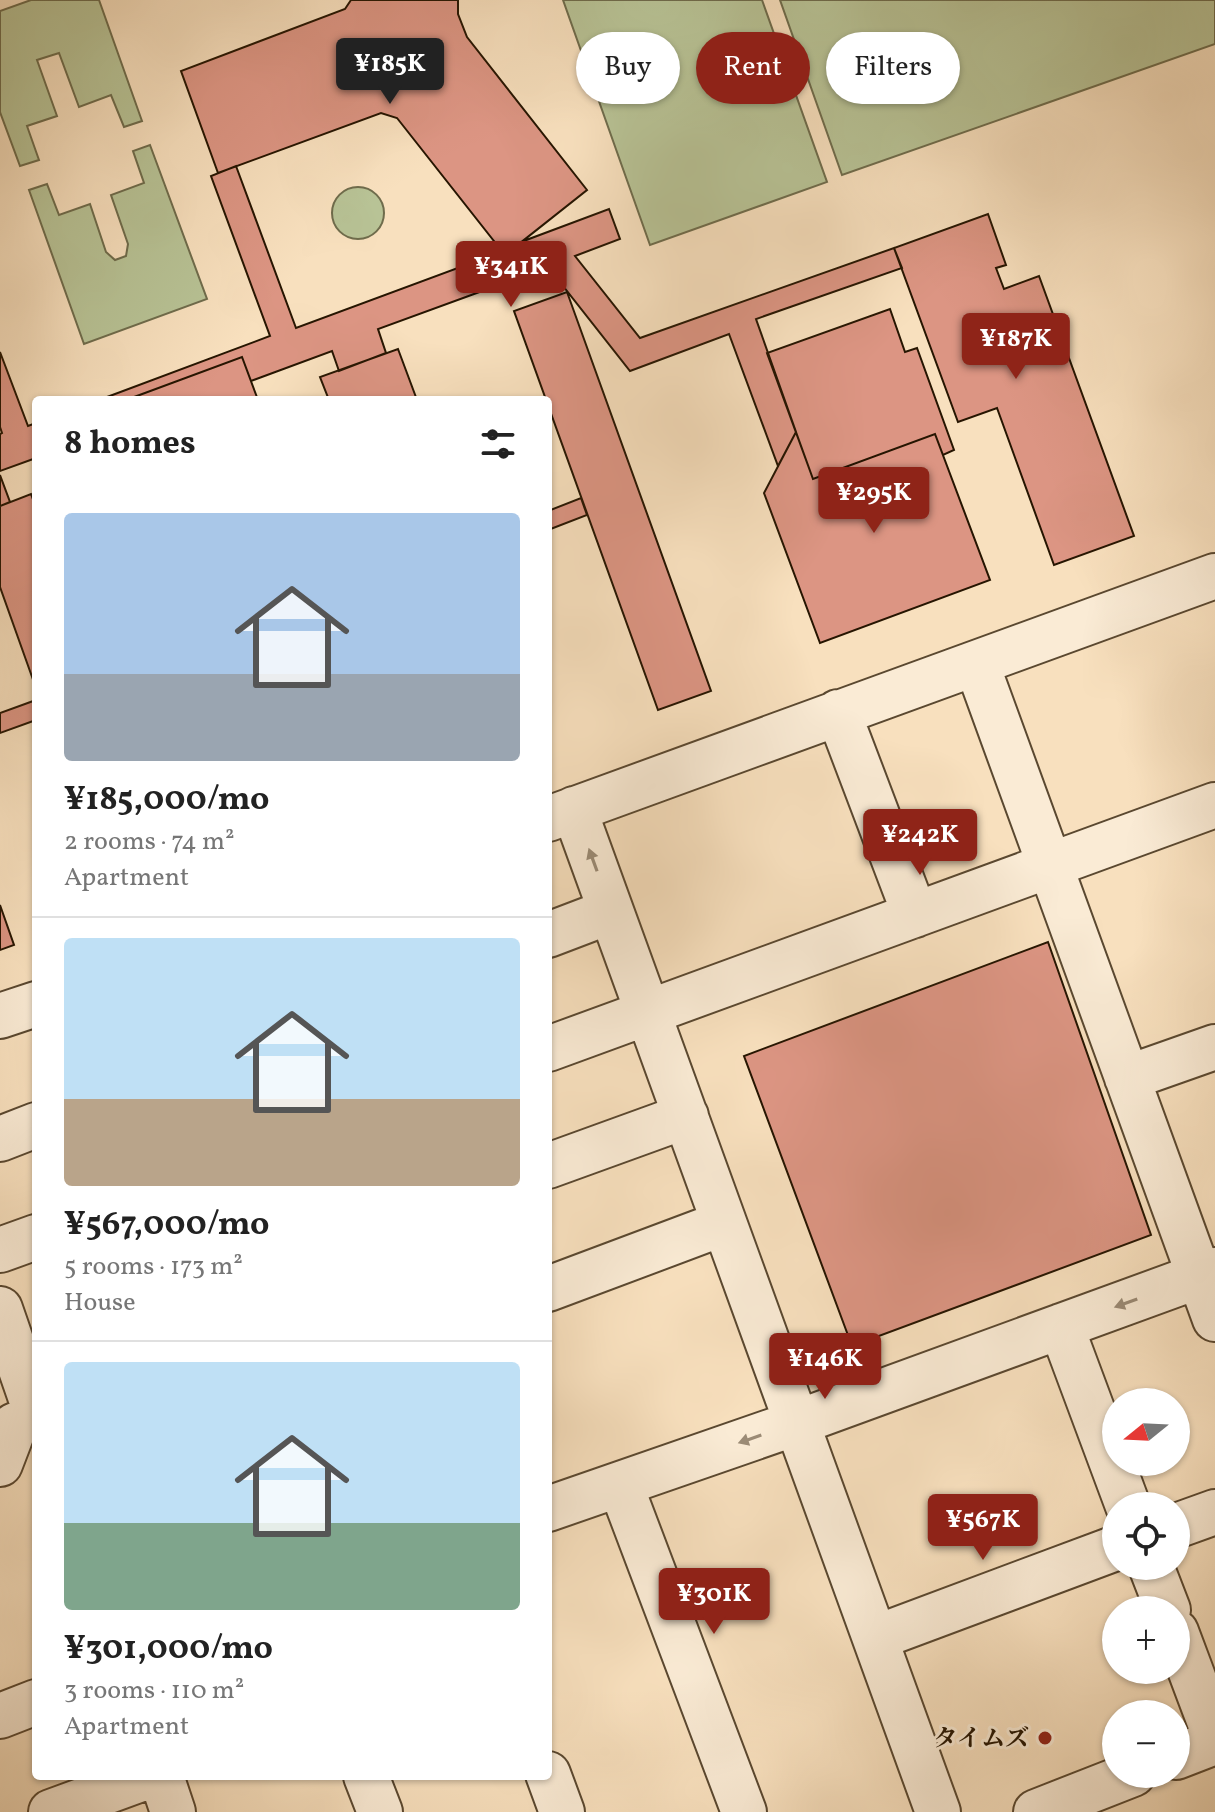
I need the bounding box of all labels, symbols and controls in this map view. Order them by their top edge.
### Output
chip: Buy [576,32,680,104]
chip: Rent [696,32,810,104]
chip: Filters [826,32,960,104]
pin: ¥185K [334,38,446,106]
text: ¥185K [354,46,426,82]
pin: ¥341K [455,241,567,309]
text: ¥341K [474,249,548,285]
pin: ¥187K [960,313,1072,381]
text: ¥187K [980,321,1052,357]
text: 8 homes [64,421,196,468]
icon: filters [476,422,520,466]
pin: ¥295K [818,467,930,535]
text: ¥295K [836,475,912,511]
icon: home [220,565,364,709]
text: ¥185,000/mo [64,777,269,824]
pin: ¥242K [864,809,976,877]
text: ¥242K [881,817,959,853]
text: 2 rooms · 74 m² [64,824,235,860]
one-way arrow [586,848,599,872]
text: Apartment [64,860,189,896]
icon: home [220,990,364,1134]
text: ¥567,000/mo [64,1202,269,1249]
text: 5 rooms · 173 m² [64,1249,243,1285]
text: House [64,1285,136,1321]
one-way arrow [1114,1297,1138,1309]
pin: ¥146K [769,1333,881,1401]
text: ¥146K [787,1341,863,1377]
north arrow [1102,1388,1190,1476]
map controls [1102,1388,1190,1788]
icon: home [220,1414,364,1558]
one-way arrow [738,1433,762,1446]
button: locate [1102,1492,1190,1580]
pin: ¥567K [927,1494,1039,1562]
text: ¥567K [946,1502,1020,1538]
pin: ¥301K [658,1568,770,1636]
text: ¥301K [677,1576,751,1612]
button: + [1102,1596,1190,1684]
text: ¥301,000/mo [64,1626,273,1673]
text: 3 rooms · 110 m² [64,1673,244,1709]
button: − [1102,1700,1190,1788]
text: Apartment [64,1709,189,1745]
place label: タイムズ [933,1723,1029,1757]
marker: タイムズ [1036,1729,1054,1747]

